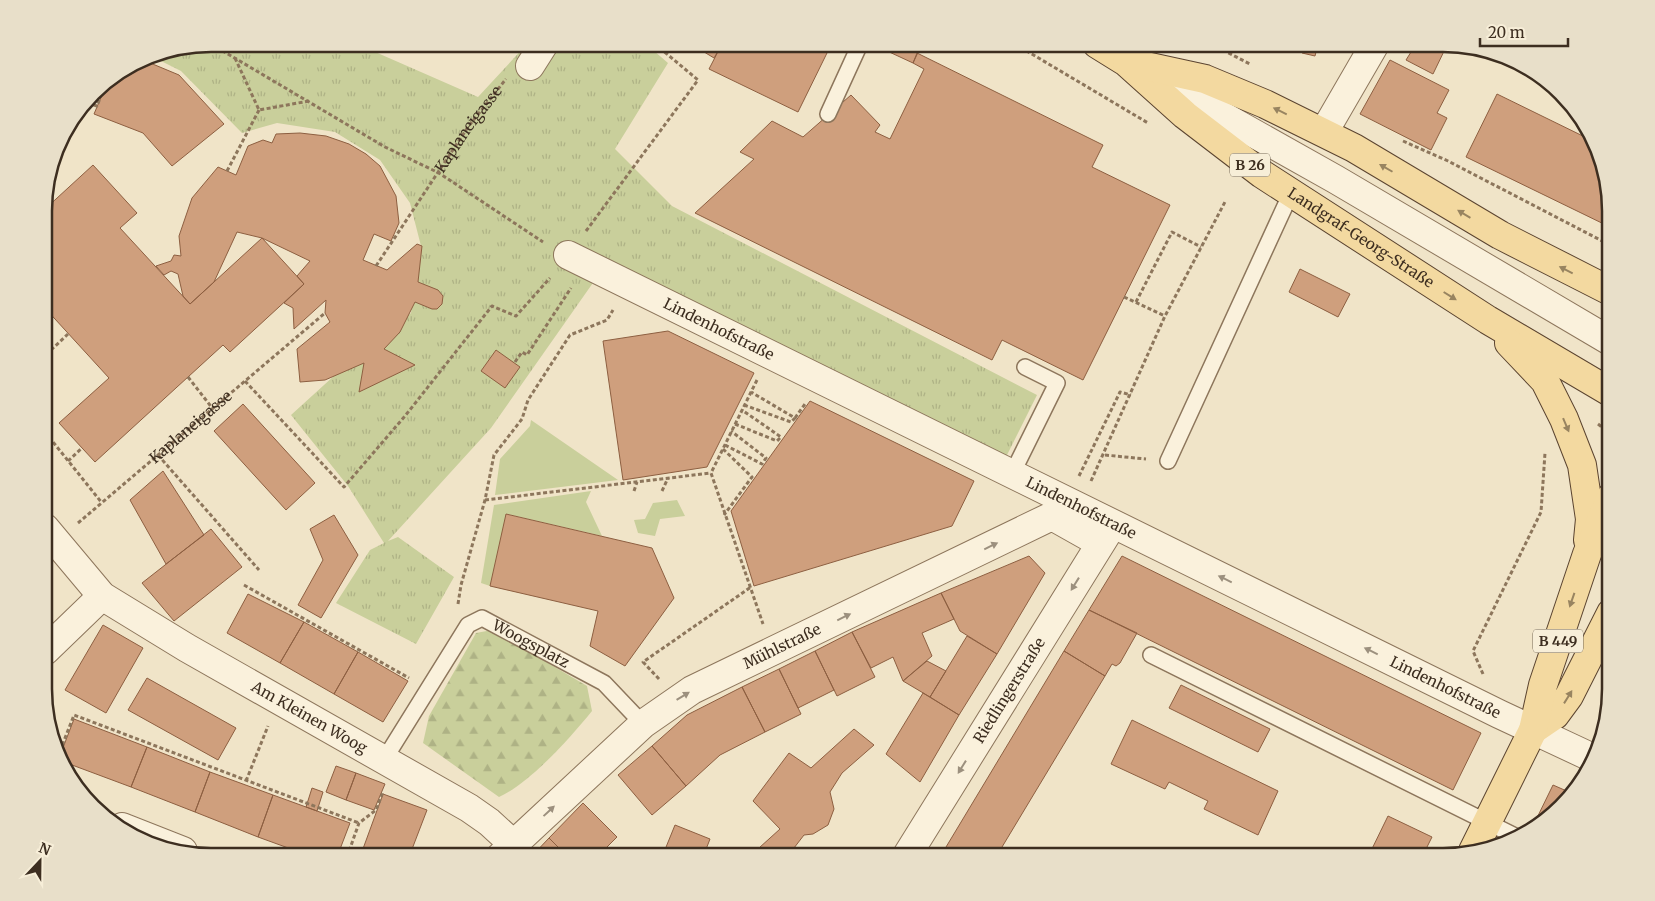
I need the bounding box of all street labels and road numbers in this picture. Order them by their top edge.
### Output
street label: Kaplaneigasse [430,82,506,176]
road number: B 26 [1230,154,1270,176]
street label: Landgraf-Georg-Straße [1284,183,1438,292]
street label: Lindenhofstraße [661,294,777,364]
street label: Kaplaneigasse [145,386,236,467]
street label: Lindenhofstraße [1023,472,1140,543]
street label: Woogsplatz [489,615,573,672]
street label: Mühlstraße [740,619,824,673]
road number: B 449 [1533,630,1583,652]
street label: Riedlingerstraße [969,634,1049,747]
street label: Lindenhofstraße [1387,652,1504,722]
street label: Am Kleinen Woog [247,676,371,757]

